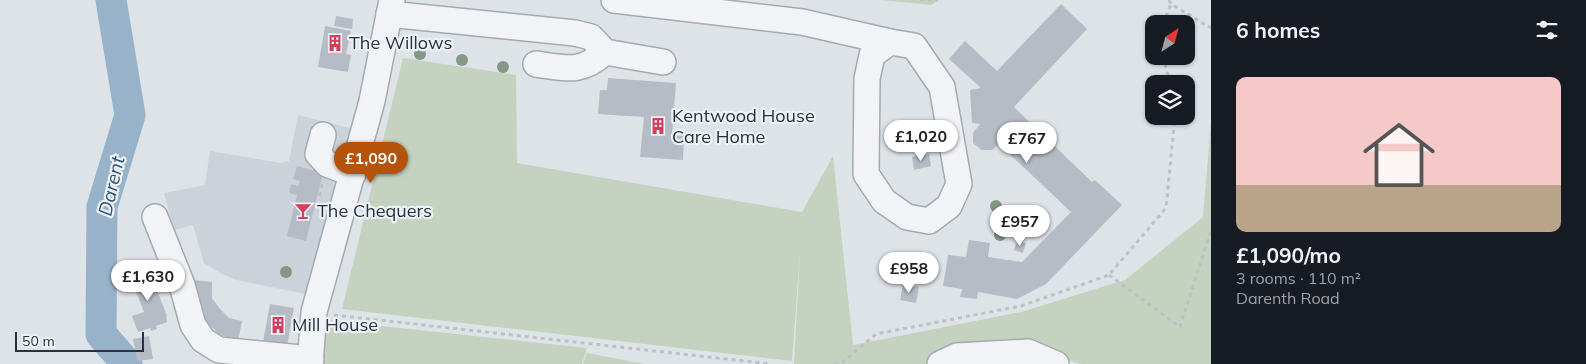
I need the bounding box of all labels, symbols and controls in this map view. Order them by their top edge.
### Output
north arrow [1145,15,1195,65]
map controls [1145,15,1195,125]
icon: filters [1533,16,1561,44]
text: 6 homes [1236,17,1320,43]
place label: The Willows [349,31,452,54]
building icon: The Willows [325,33,345,53]
button: layers [1145,75,1195,125]
place label: Kentwood House Care Home [672,104,815,148]
icon: home [1354,110,1444,200]
building icon: Kentwood House Care Home [648,116,668,136]
pin: £1,020 [880,120,962,162]
pin: £767 [997,121,1057,164]
text: £1,020 [895,126,947,146]
text: £767 [1008,128,1046,148]
pin: £1,090 [330,142,412,184]
text: £1,090 [345,148,397,168]
water label: Darent [93,153,130,218]
place label: The Chequers [317,199,432,222]
bar icon: The Chequers [293,201,313,221]
pin: £957 [990,204,1050,247]
text: £957 [1001,211,1039,231]
text: £1,090/mo [1236,242,1341,268]
pin: £958 [879,252,939,294]
text: £958 [890,258,928,278]
pin: £1,630 [107,260,189,302]
text: £1,630 [122,266,174,286]
text: 3 rooms · 110 m² [1236,268,1361,288]
text: Darenth Road [1236,288,1340,308]
place label: Mill House [292,313,378,336]
building icon: Mill House [268,315,288,335]
scale bar [15,329,144,352]
text: 50 m [22,332,55,350]

